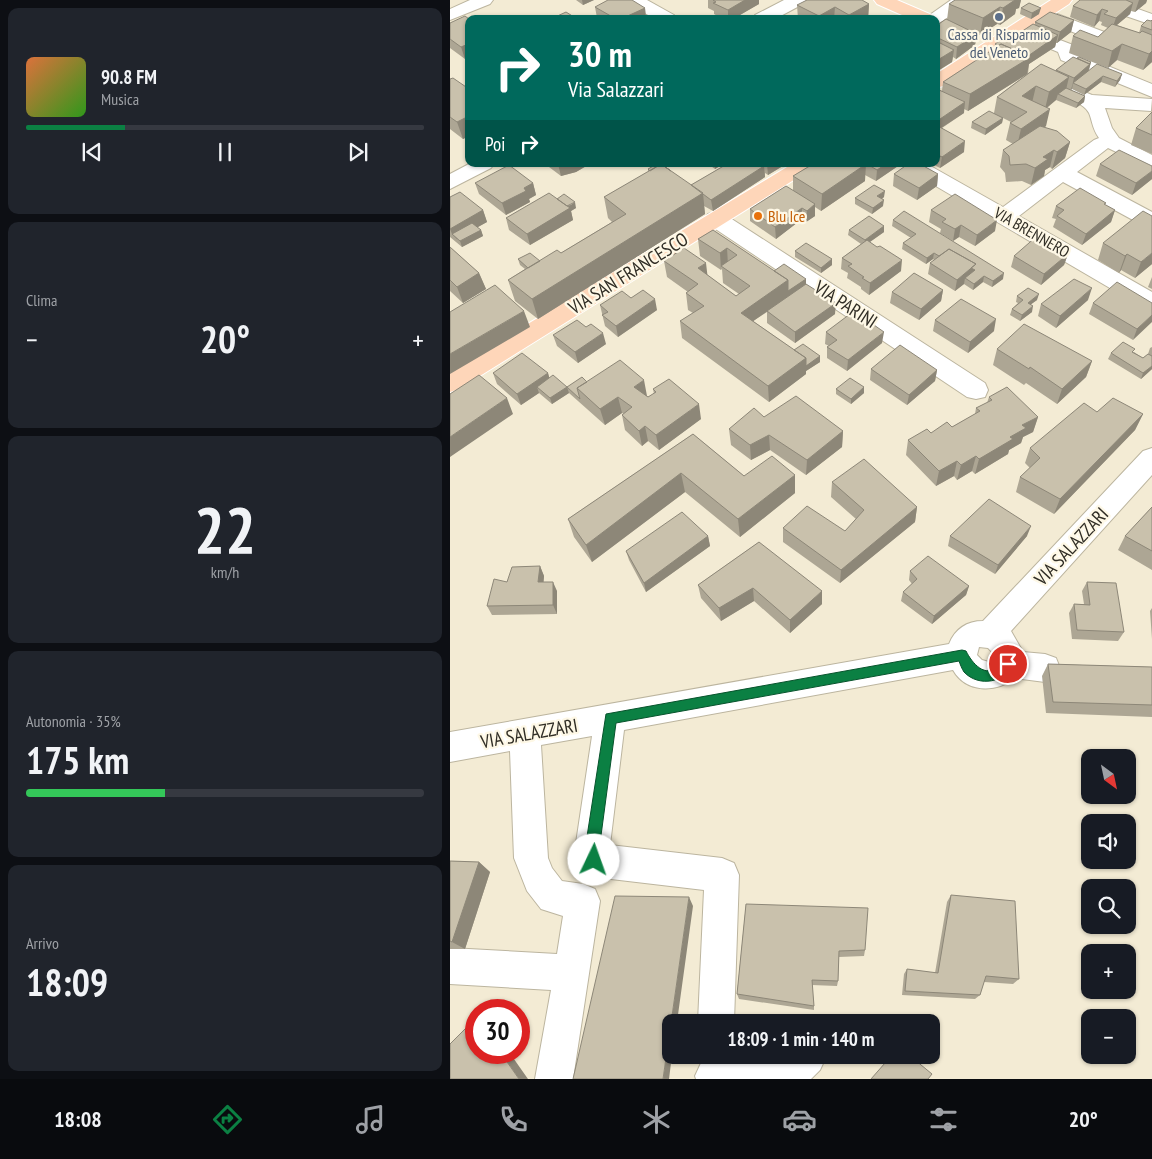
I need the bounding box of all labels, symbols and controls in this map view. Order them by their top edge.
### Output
marker: Cassa di Risparmio del Veneto [993,11,1005,23]
place label: Cassa di Risparmio del Veneto [947,24,1051,62]
text: 30 m [568,31,632,77]
icon: right [485,35,550,100]
text: 90.8 FM [101,65,157,89]
text: Via Salazzari [568,75,664,103]
text: Musica [101,89,139,109]
icon: right [515,130,543,158]
text: Poi [485,132,505,156]
icon: previous [78,138,106,166]
icon: pause [211,138,239,166]
icon: next [344,138,372,166]
street label: VIA BRENNERO [990,202,1073,262]
place label: Blu Ice [768,206,805,226]
marker: Blu Ice [752,210,764,222]
street label: VIA SAN FRANCESCO [563,227,692,320]
street label: VIA PARINI [809,274,882,333]
text: Clima [26,290,57,310]
text: 20° [200,314,250,363]
text: − [26,321,38,358]
text: + [412,321,424,358]
text: 22 [194,487,256,571]
street label: VIA SALAZZARI [1028,502,1113,591]
text: km/h [211,562,239,582]
pin [987,643,1029,685]
icon: arrive [994,650,1022,678]
text: Autonomia · 35% [26,711,121,731]
street label: VIA SALAZZARI [478,713,579,754]
text: 175 km [26,735,129,784]
north arrow [1081,749,1136,804]
map controls [1081,749,1136,1064]
button: sound [1081,814,1136,869]
position arrow [567,833,619,885]
button: search [1081,879,1136,934]
text: Arrivo [26,933,59,953]
button: + [1081,944,1136,999]
text: 18:09 [26,957,108,1006]
speed limit sign: 30 [465,999,530,1064]
button: − [1081,1009,1136,1064]
text: 18:09 · 1 min · 140 m [728,1027,874,1051]
icon: directions [210,1102,245,1137]
icon: music [353,1102,388,1137]
icon: phone [496,1102,531,1137]
icon: climate [639,1102,674,1137]
icon: car [782,1102,817,1137]
icon: filters [926,1102,961,1137]
text: 18:08 [54,1105,102,1133]
text: 20° [1069,1105,1098,1133]

